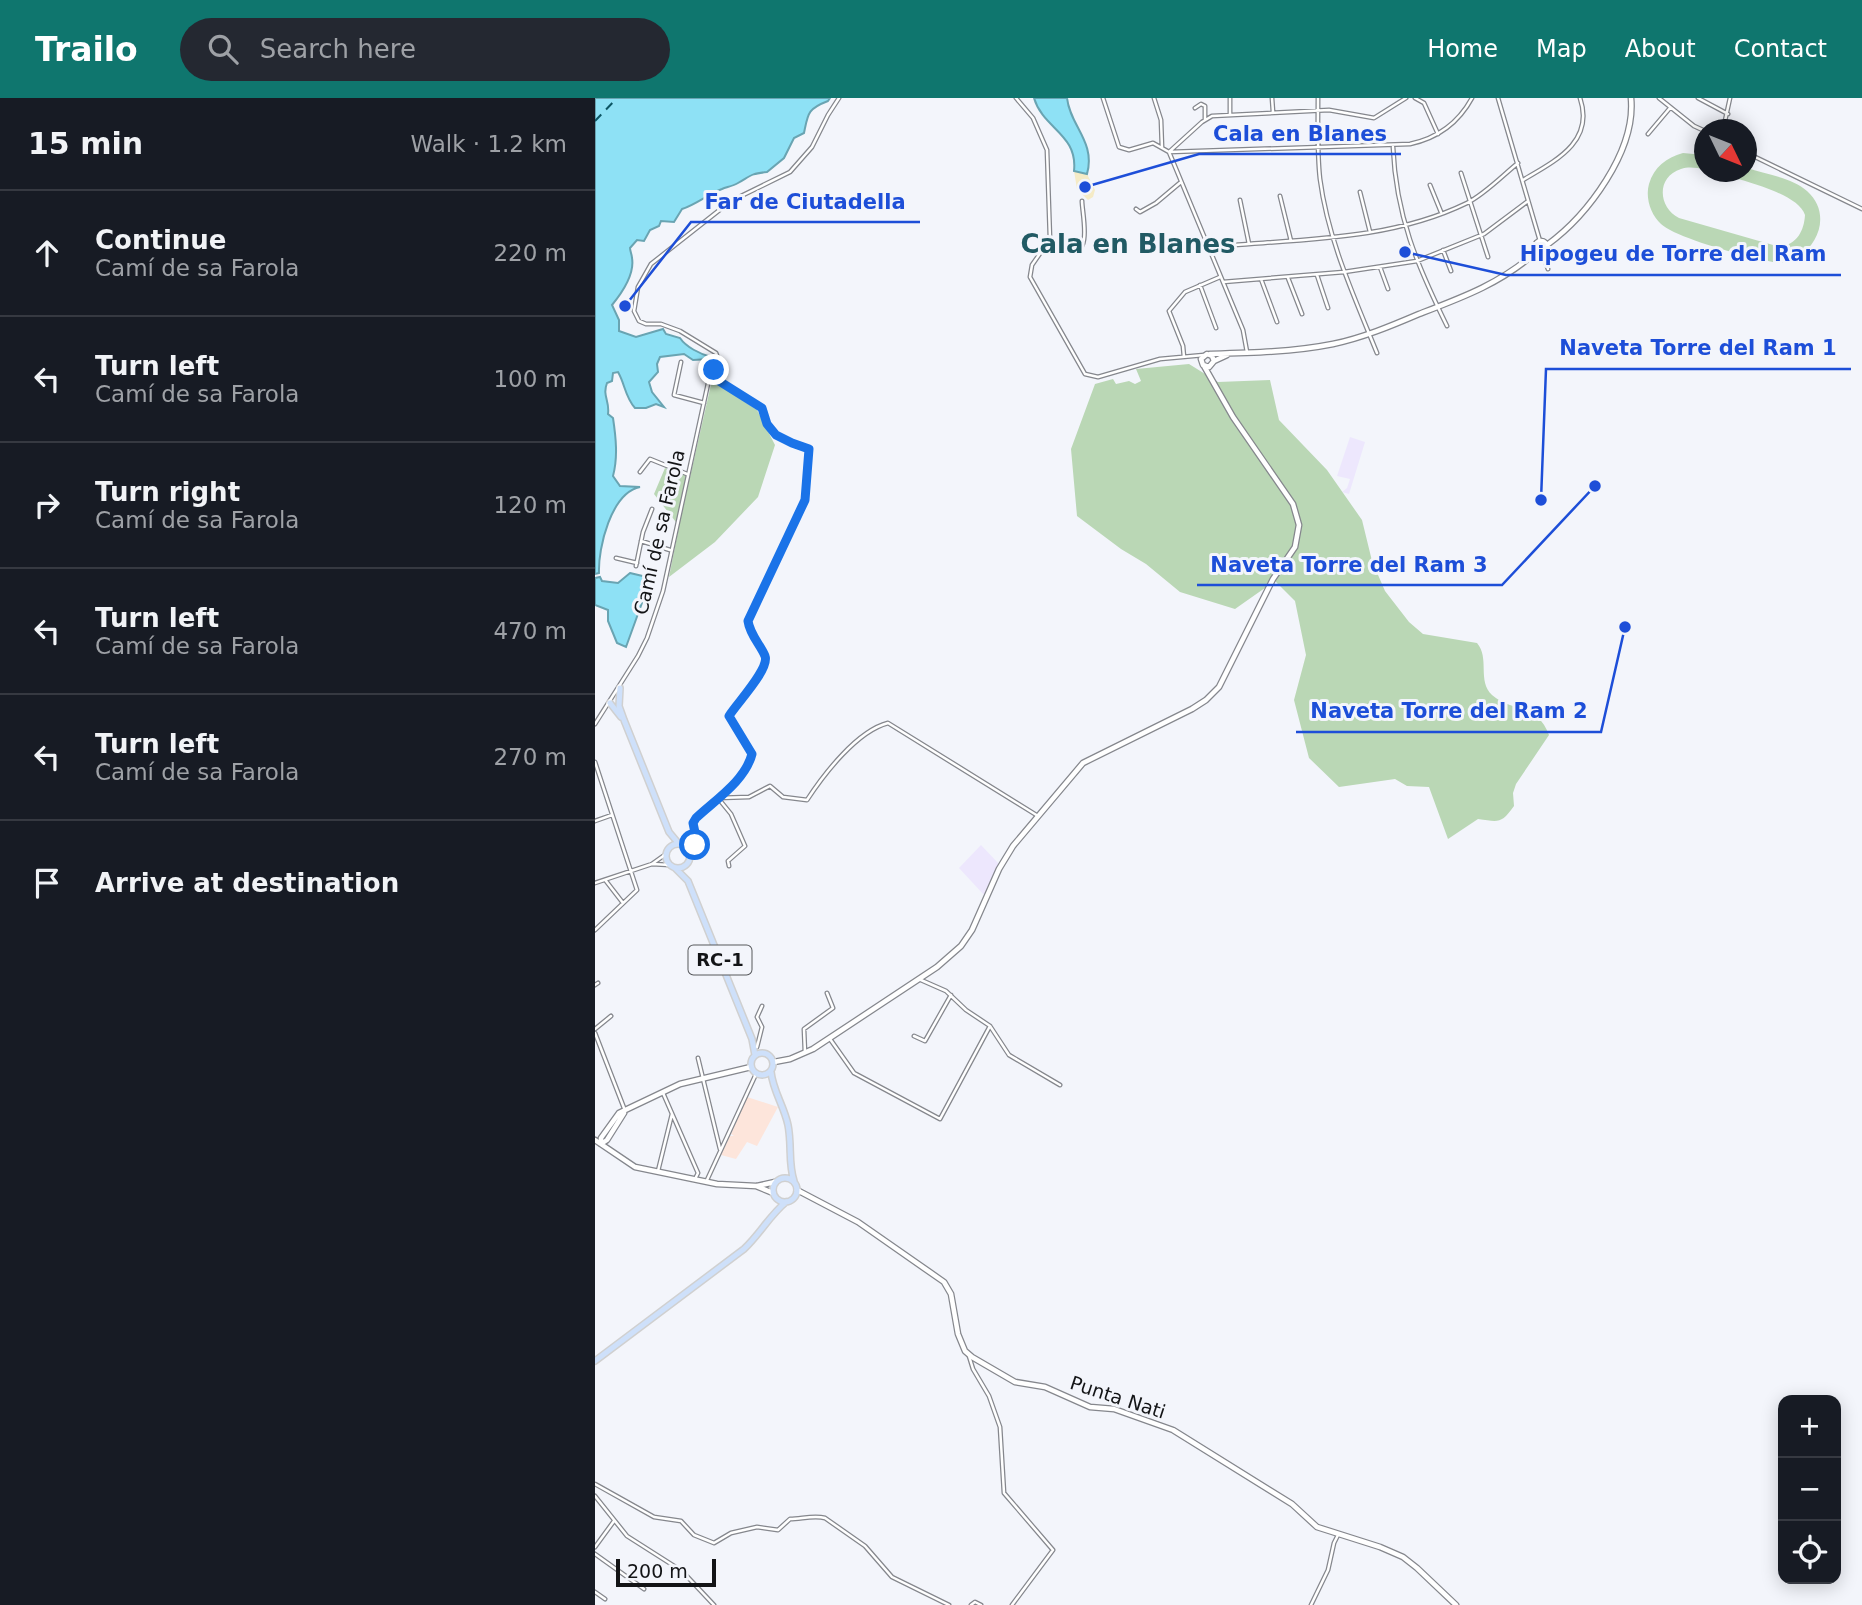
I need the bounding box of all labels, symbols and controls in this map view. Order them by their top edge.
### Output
search box [180,18,670,81]
text: Trailo [35,30,138,69]
icon: search [204,30,242,68]
text: Search here [260,34,416,64]
text: Home [1427,35,1498,63]
text: Map [1536,35,1587,63]
text: About [1625,35,1696,63]
text: Contact [1734,35,1827,63]
callout: Cala en Blanes [1199,112,1401,154]
north arrow [1694,119,1757,182]
text: Cala en Blanes [1213,122,1387,146]
text: 15 min [28,126,143,161]
text: Walk · 1.2 km [410,131,567,157]
callout: Far de Ciutadella [691,180,920,222]
text: Far de Ciutadella [704,190,906,214]
text: Continue [95,225,226,255]
district label: Cala en Blanes [1020,229,1236,259]
callout: Hipogeu de Torre del Ram [1506,233,1841,275]
icon: ahead [28,234,66,272]
text: 220 m [493,240,567,266]
text: Hipogeu de Torre del Ram [1520,242,1826,266]
text: Camí de sa Farola [95,255,299,281]
callout: Naveta Torre del Ram 1 [1546,327,1851,369]
text: Naveta Torre del Ram 1 [1559,336,1837,360]
text: Turn left [95,351,219,381]
route end [698,354,729,385]
icon: left [28,360,66,398]
text: 100 m [493,366,567,392]
text: Camí de sa Farola [95,381,299,407]
street label: Camí de sa Farola [629,447,689,617]
text: Turn right [95,477,240,507]
icon: right [28,486,66,524]
text: 120 m [493,492,567,518]
text: Camí de sa Farola [95,507,299,533]
callout: Naveta Torre del Ram 3 [1197,543,1502,585]
text: Naveta Torre del Ram 3 [1210,553,1488,577]
text: Turn left [95,603,219,633]
icon: left [28,612,66,650]
text: 470 m [493,618,567,644]
text: Camí de sa Farola [95,633,299,659]
callout: Naveta Torre del Ram 2 [1296,690,1601,732]
text: Naveta Torre del Ram 2 [1310,699,1588,723]
text: Turn left [95,729,219,759]
icon: left [28,738,66,776]
text: 270 m [493,744,567,770]
text: Camí de sa Farola [95,759,299,785]
route start [679,829,710,860]
icon: arrive [28,864,66,902]
text: Arrive at destination [95,868,399,898]
road number: RC-1 [689,946,751,974]
street label: Punta Nati [1068,1371,1168,1423]
map controls [1778,1395,1841,1584]
button: + [1778,1395,1841,1458]
button: − [1778,1458,1841,1521]
button: locate [1778,1521,1841,1584]
scale bar [616,1556,716,1588]
text: 200 m [627,1560,688,1582]

